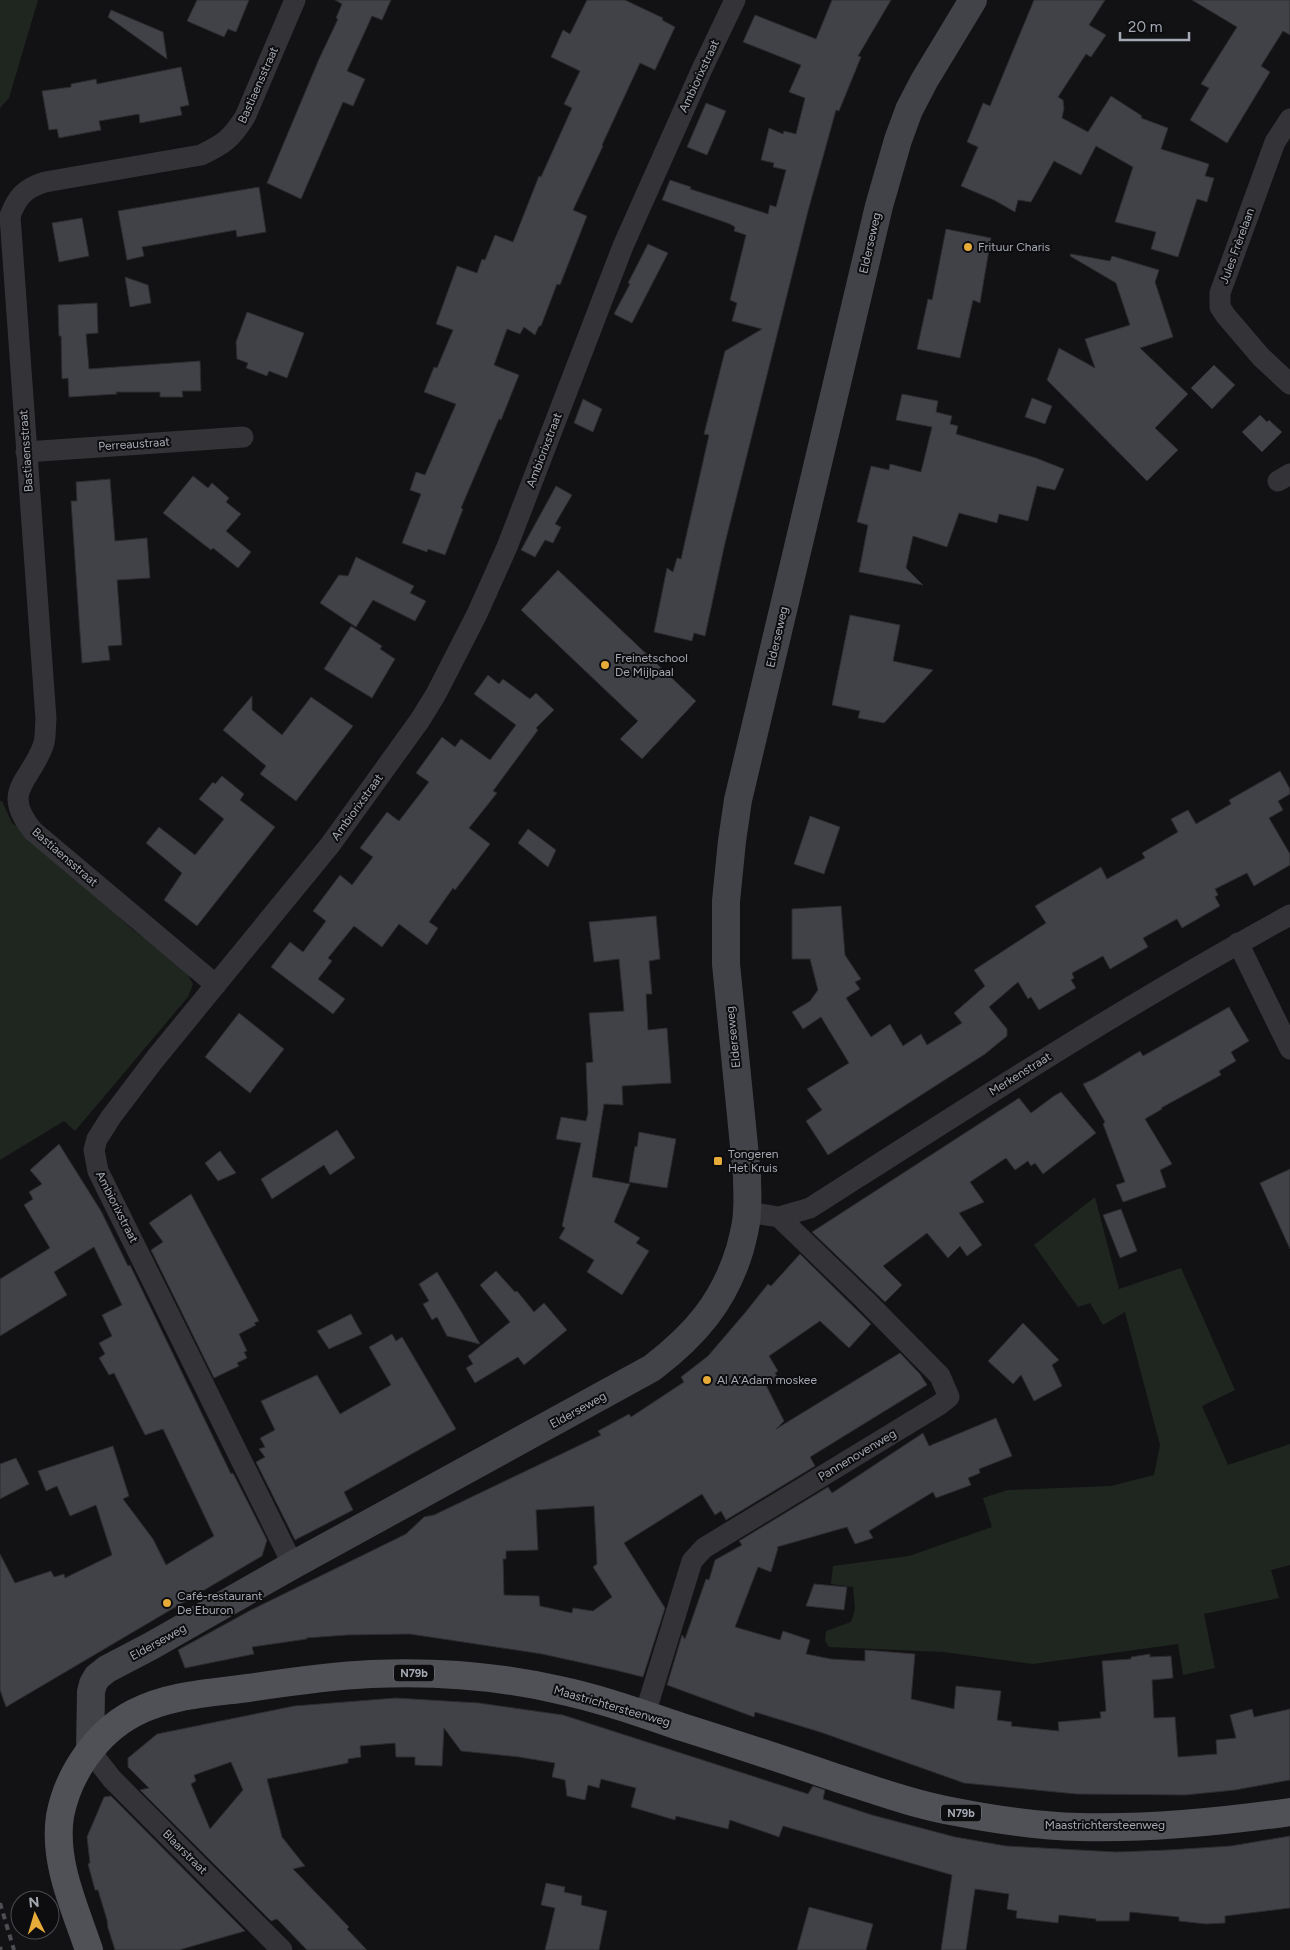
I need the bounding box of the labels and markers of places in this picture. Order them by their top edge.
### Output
place label: Frituur Charis [978,240,1050,254]
marker: Frituur Charis [962,241,974,253]
place label: Freinetschool De Mijlpaal [615,651,688,679]
marker: Freinetschool De Mijlpaal [599,659,611,671]
place label: Tongeren Het Kruis [728,1147,779,1175]
marker: Tongeren Het Kruis [712,1155,724,1167]
place label: Al A’Adam moskee [717,1373,817,1387]
marker: Al A’Adam moskee [701,1374,713,1386]
place label: Café-restaurant De Eburon [177,1589,263,1617]
marker: Café-restaurant De Eburon [161,1597,173,1609]

